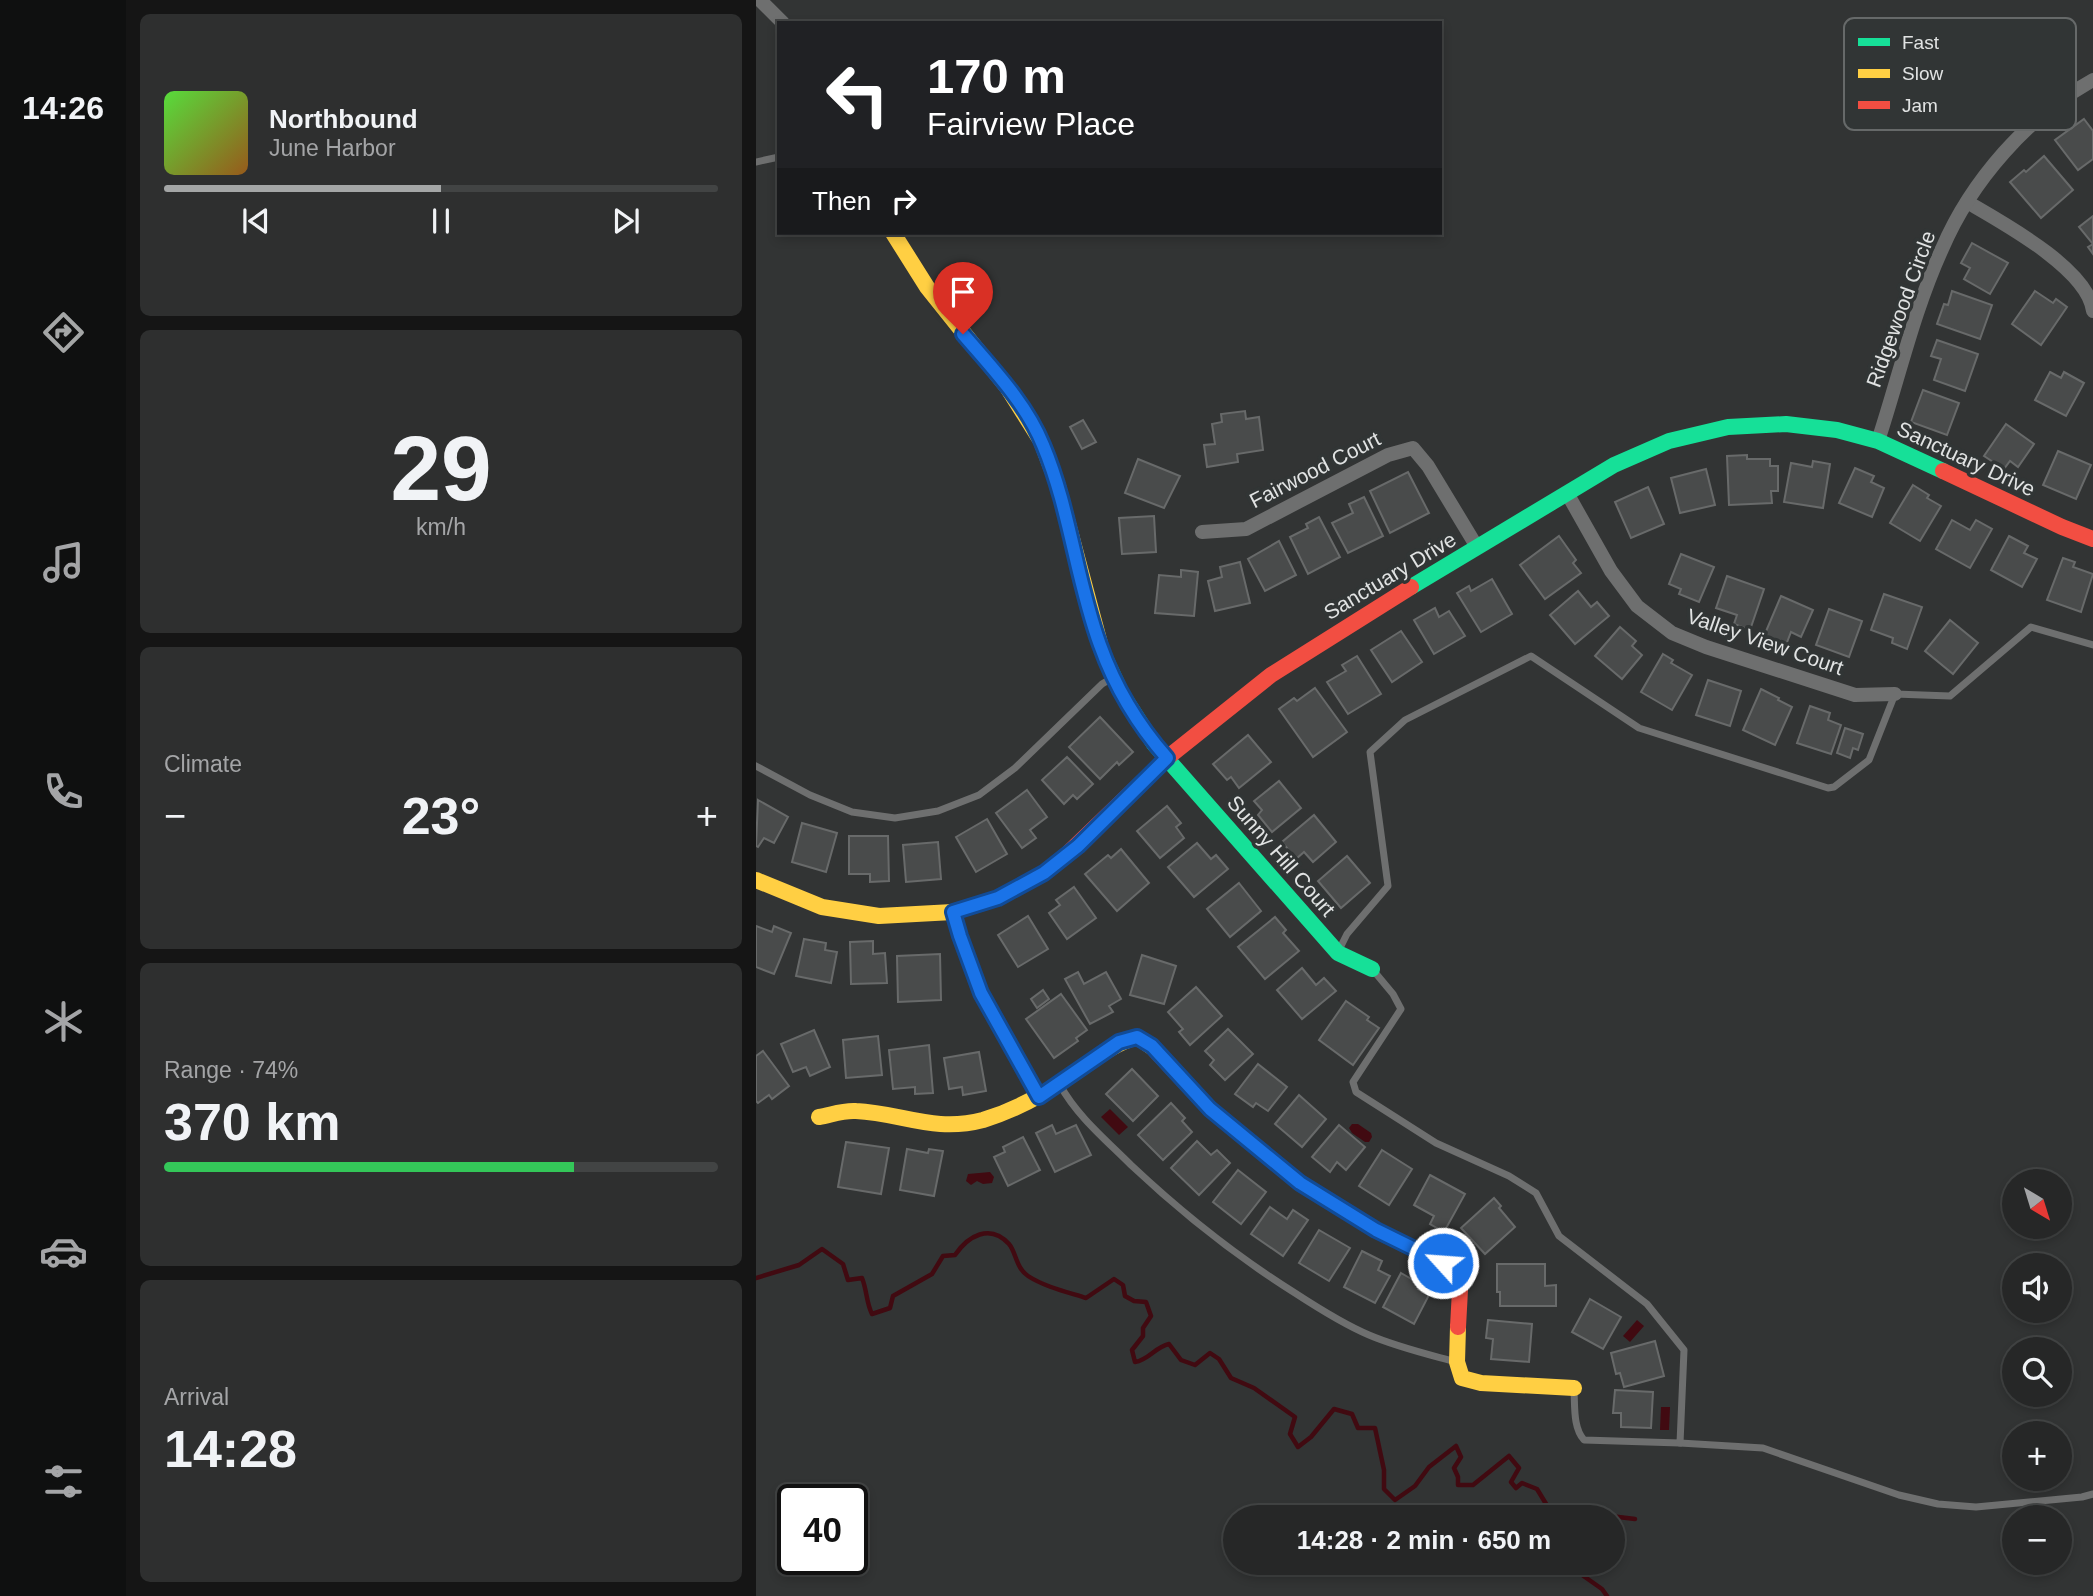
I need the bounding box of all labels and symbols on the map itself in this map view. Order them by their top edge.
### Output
legend [1844,18,2076,130]
text: Fast [1902,32,1940,53]
text: Slow [1902,63,1943,84]
text: Jam [1902,95,1938,116]
street label: Ridgewood Circle [1862,228,1939,390]
pin [933,262,993,334]
street label: Sanctuary Drive [1894,417,2039,501]
street label: Fairwood Court [1246,427,1384,512]
street label: Sanctuary Drive [1320,527,1460,624]
street label: Valley View Court [1684,604,1846,679]
street label: Sunny Hill Court [1223,791,1340,921]
north arrow [2002,1169,2072,1239]
position arrow [1406,1226,1480,1300]
speed limit sign: 40 [777,1484,868,1575]

